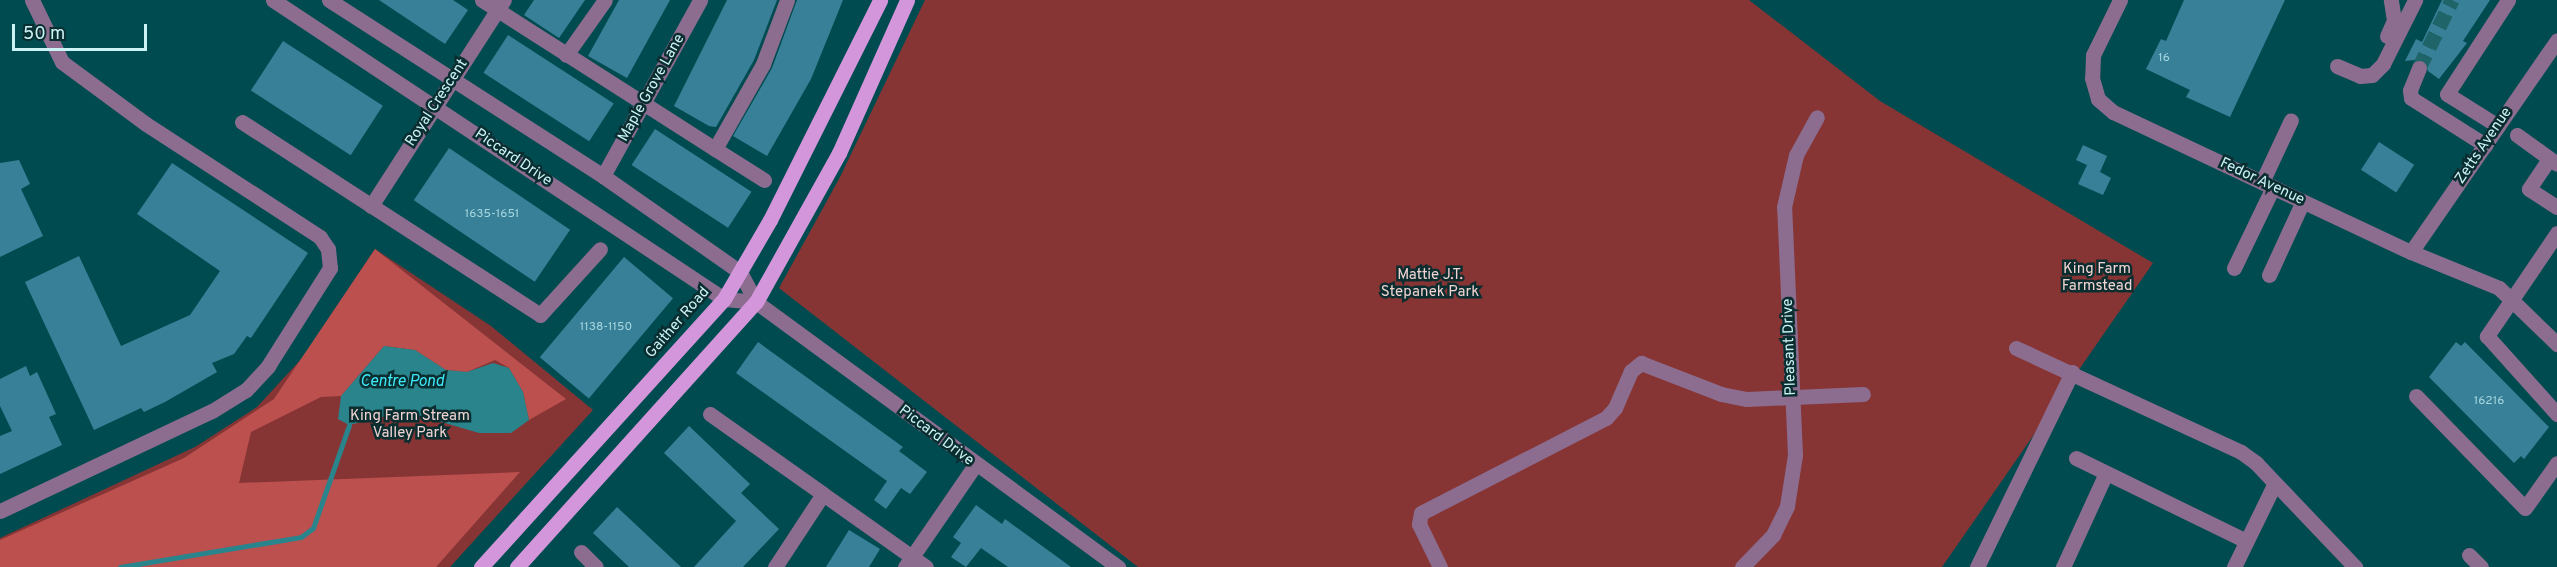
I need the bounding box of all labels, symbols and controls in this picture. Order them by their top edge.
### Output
scale bar [15,12,150,50]
text: 50 m [23,23,65,46]
street label: Maple Grove Lane [615,31,689,145]
house number: 16 [2158,52,2170,66]
street label: Royal Crescent [402,56,472,150]
street label: Zetts Avenue [2452,104,2516,188]
street label: Piccard Drive [471,126,555,190]
street label: Fedor Avenue [2217,154,2307,210]
house number: 1635-1651 [465,208,519,222]
park label: King Farm Farmstead [2062,260,2132,295]
park label: Mattie J.T. Stepanek Park [1381,266,1479,301]
street label: Gaither Road [642,284,714,362]
street label: Pleasant Drive [1779,298,1801,396]
house number: 1138-1150 [580,321,632,335]
water label: Centre Pond [360,372,444,392]
house number: 16216 [2474,395,2504,409]
street label: Piccard Drive [895,402,977,470]
park label: King Farm Stream Valley Park [350,407,470,442]

